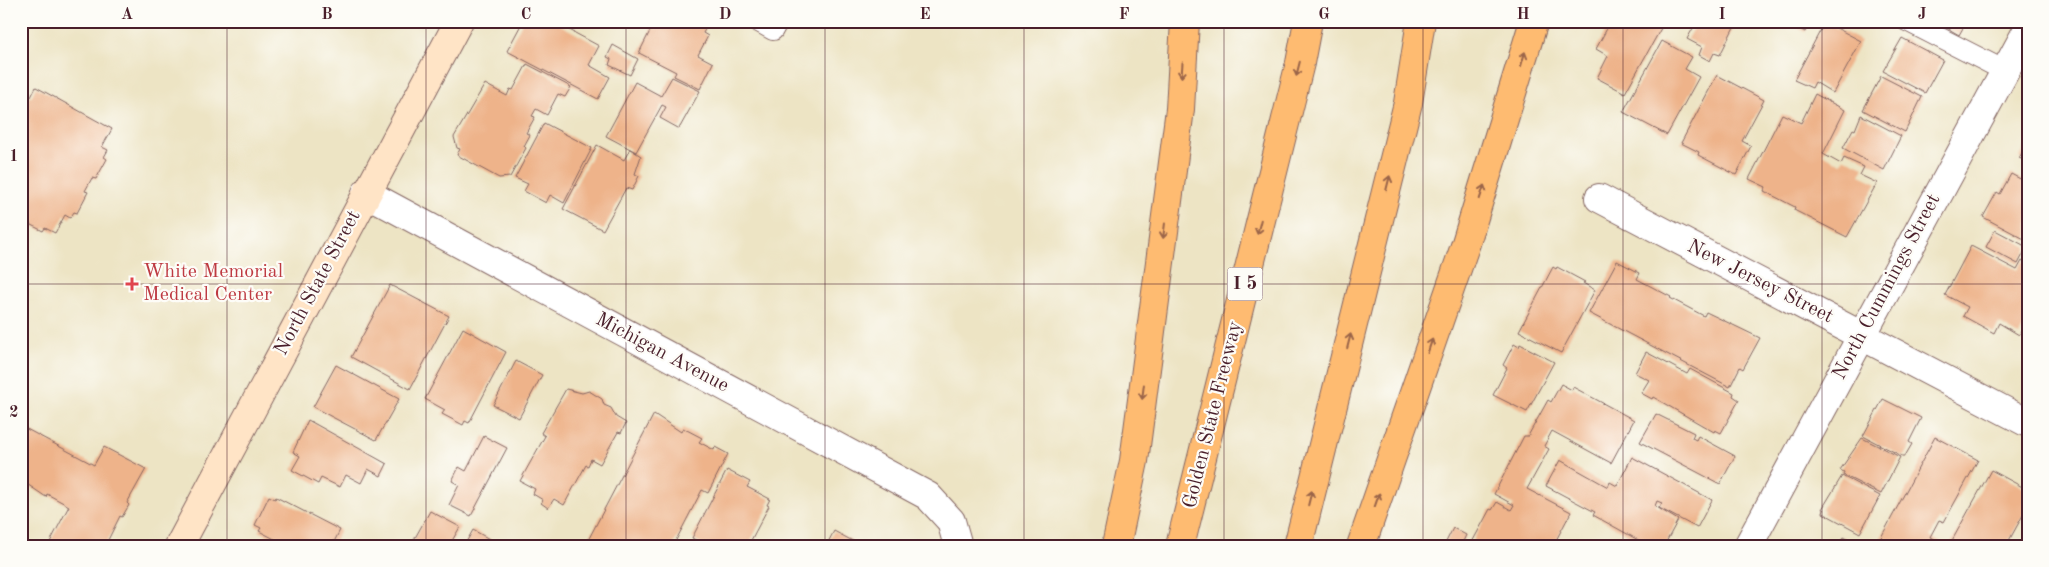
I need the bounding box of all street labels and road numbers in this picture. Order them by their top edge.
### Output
street label: North Cummings Street [1830,191,1944,383]
street label: North State Street [271,207,365,359]
street label: New Jersey Street [1684,237,1836,327]
road number: I 5 [1228,268,1262,300]
street label: Michigan Avenue [592,309,732,397]
street label: Golden State Freeway [1180,319,1246,511]

